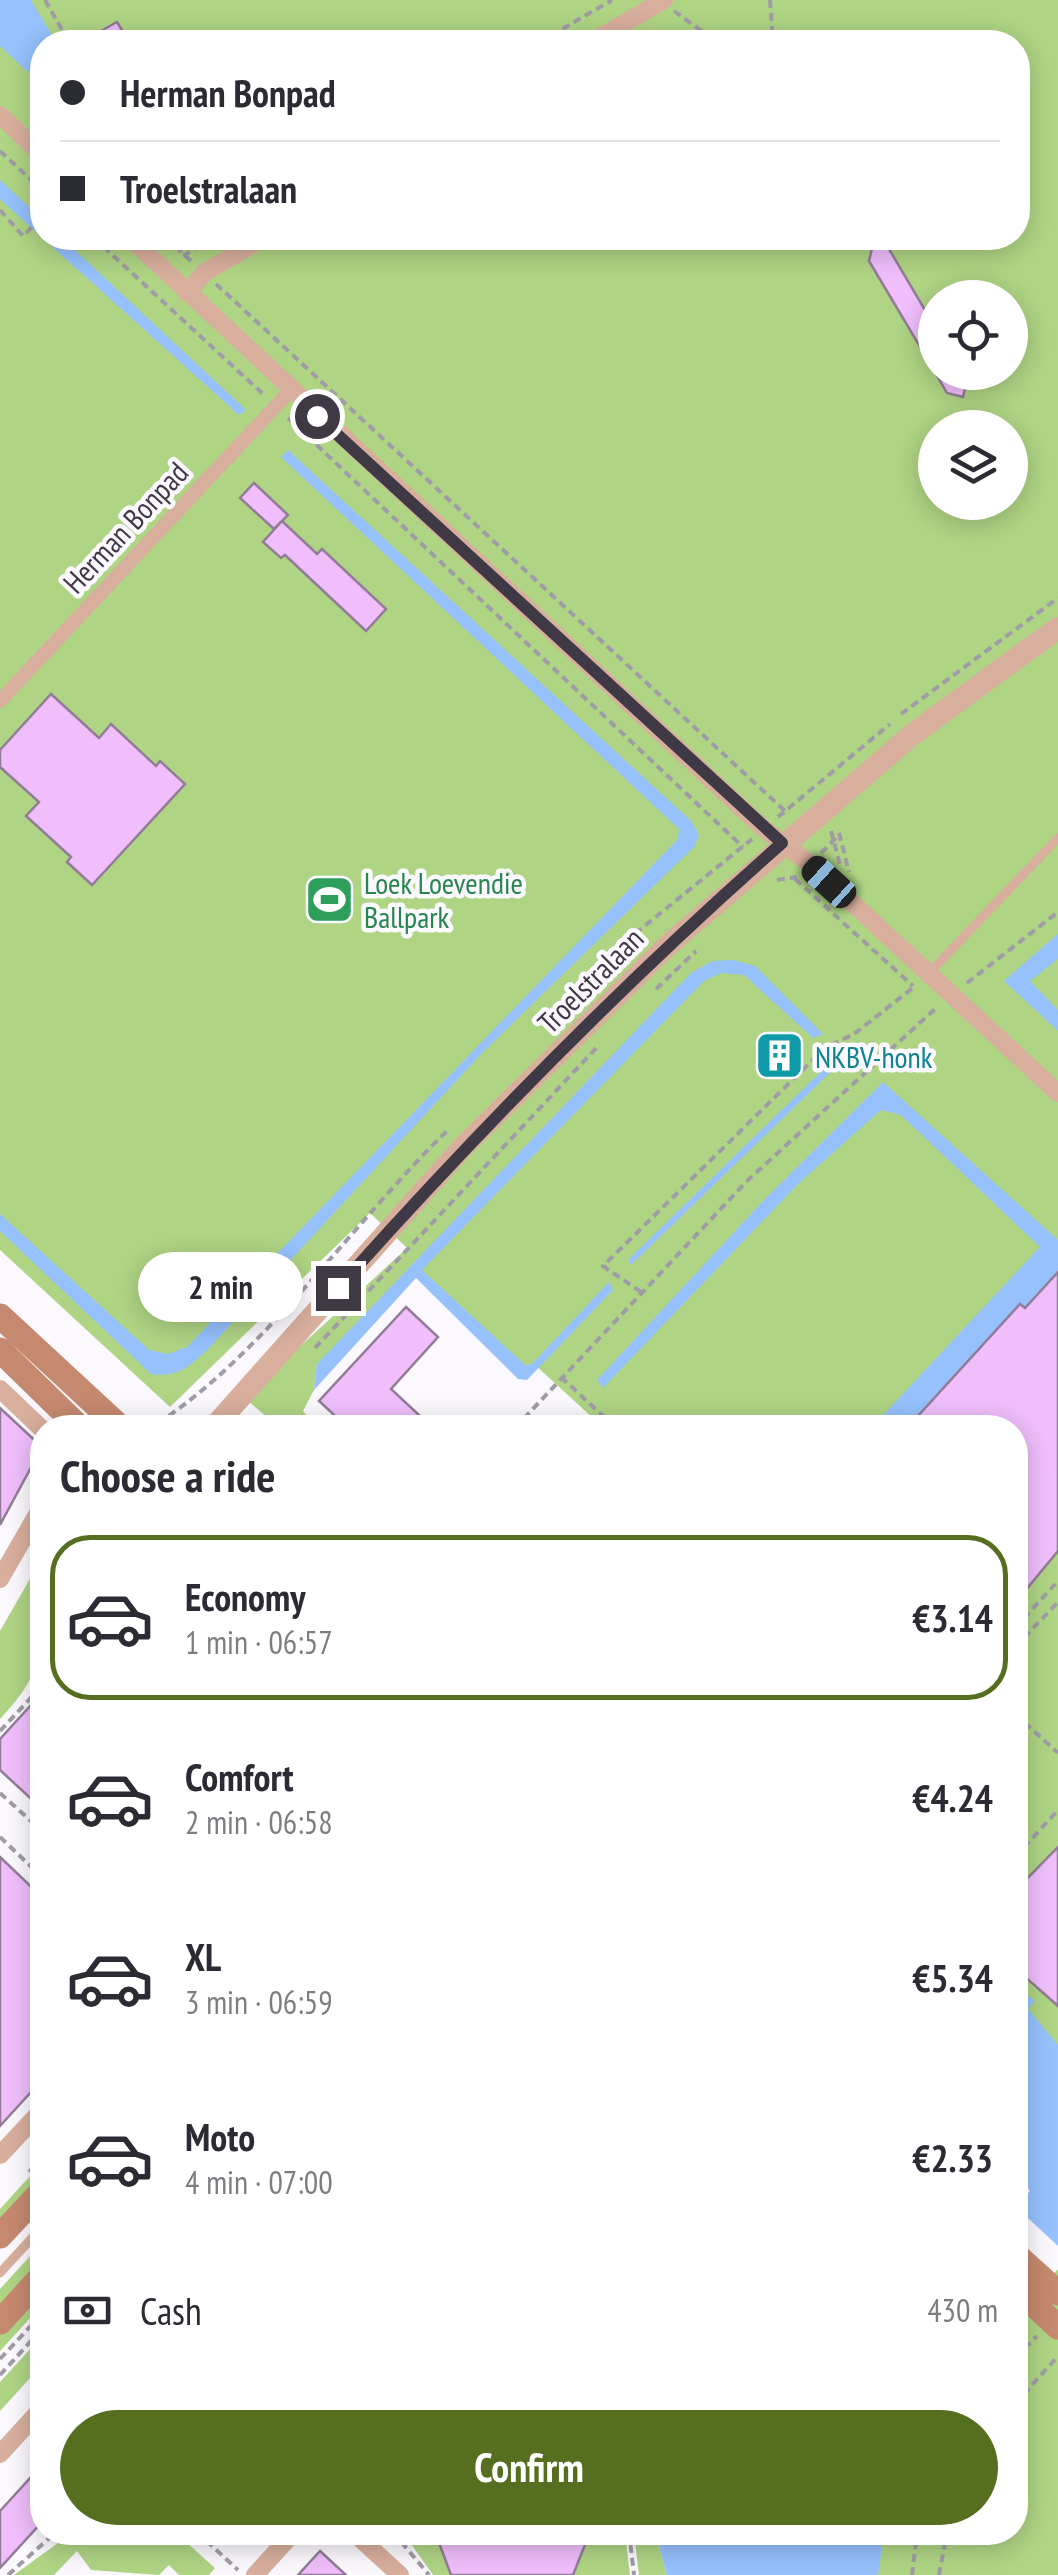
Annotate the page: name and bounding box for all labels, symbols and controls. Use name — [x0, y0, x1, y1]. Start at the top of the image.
text: Herman Bonpad — [120, 68, 336, 117]
text: Troelstralaan — [120, 164, 297, 213]
map controls — [918, 280, 1028, 520]
button: locate — [918, 280, 1028, 390]
route start — [295, 394, 340, 439]
button: layers — [918, 410, 1028, 520]
street label: Herman Bonpad — [54, 453, 196, 601]
car — [797, 851, 861, 913]
place label: Loek Loevendie Ballpark — [364, 863, 523, 936]
sports icon: Loek Loevendie Ballpark — [303, 873, 355, 925]
street label: Troelstralaan — [529, 919, 651, 1041]
building icon: NKBV-honk — [754, 1030, 806, 1082]
place label: NKBV-honk — [815, 1037, 933, 1076]
callout: 2 min — [138, 1253, 303, 1323]
text: 2 min — [188, 1266, 253, 1308]
route end — [316, 1266, 361, 1311]
text: Choose a ride — [60, 1446, 275, 1504]
text: Economy — [185, 1572, 305, 1621]
icon: car — [65, 1573, 155, 1663]
text: €3.14 — [912, 1593, 993, 1642]
text: 1 min · 06:57 — [185, 1621, 333, 1663]
text: Comfort — [185, 1752, 294, 1801]
icon: car — [65, 1753, 155, 1843]
text: €4.24 — [912, 1773, 993, 1822]
text: 2 min · 06:58 — [185, 1801, 333, 1843]
text: XL — [185, 1932, 221, 1981]
icon: car — [65, 1933, 155, 2023]
text: €5.34 — [912, 1953, 993, 2002]
text: 3 min · 06:59 — [185, 1981, 333, 2023]
text: Moto — [185, 2112, 255, 2161]
icon: car — [65, 2113, 155, 2203]
text: €2.33 — [912, 2133, 993, 2182]
text: 4 min · 07:00 — [185, 2161, 333, 2203]
icon: cash — [60, 2283, 115, 2338]
text: Cash — [140, 2286, 202, 2335]
text: 430 m — [927, 2289, 998, 2331]
button: Confirm — [60, 2410, 998, 2525]

